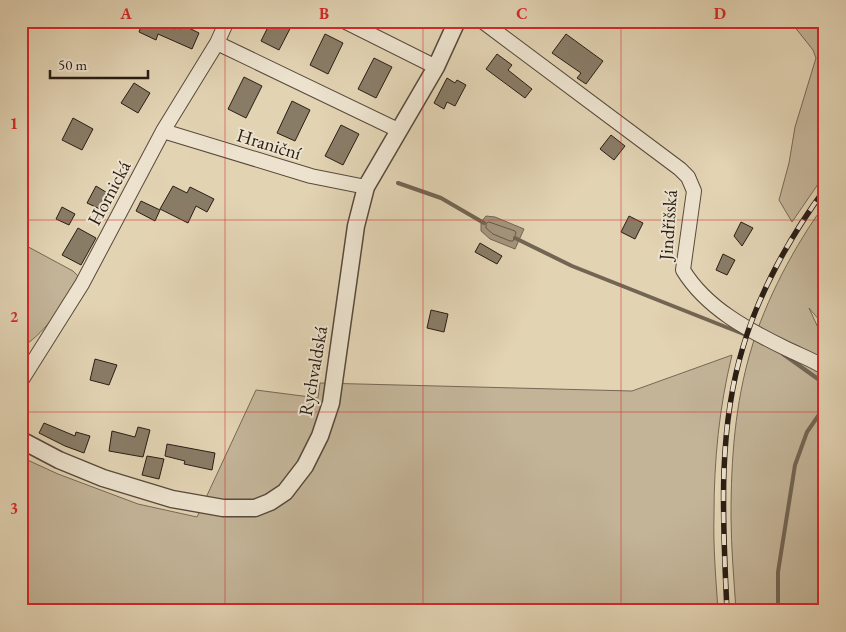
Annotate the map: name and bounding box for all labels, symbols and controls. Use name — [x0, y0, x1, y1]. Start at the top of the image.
text: A — [119, 3, 132, 24]
text: B — [319, 3, 329, 24]
text: C — [516, 3, 528, 24]
text: D — [714, 3, 726, 24]
scale bar — [50, 48, 148, 80]
text: 50 m — [58, 55, 87, 74]
text: 1 — [10, 113, 18, 134]
street label: Hraniční — [234, 122, 305, 166]
street label: Hornická — [82, 156, 137, 230]
street label: Jindřišská — [653, 189, 683, 263]
text: 2 — [10, 306, 19, 327]
street label: Rychvaldská — [293, 324, 333, 418]
text: 3 — [10, 498, 18, 519]

